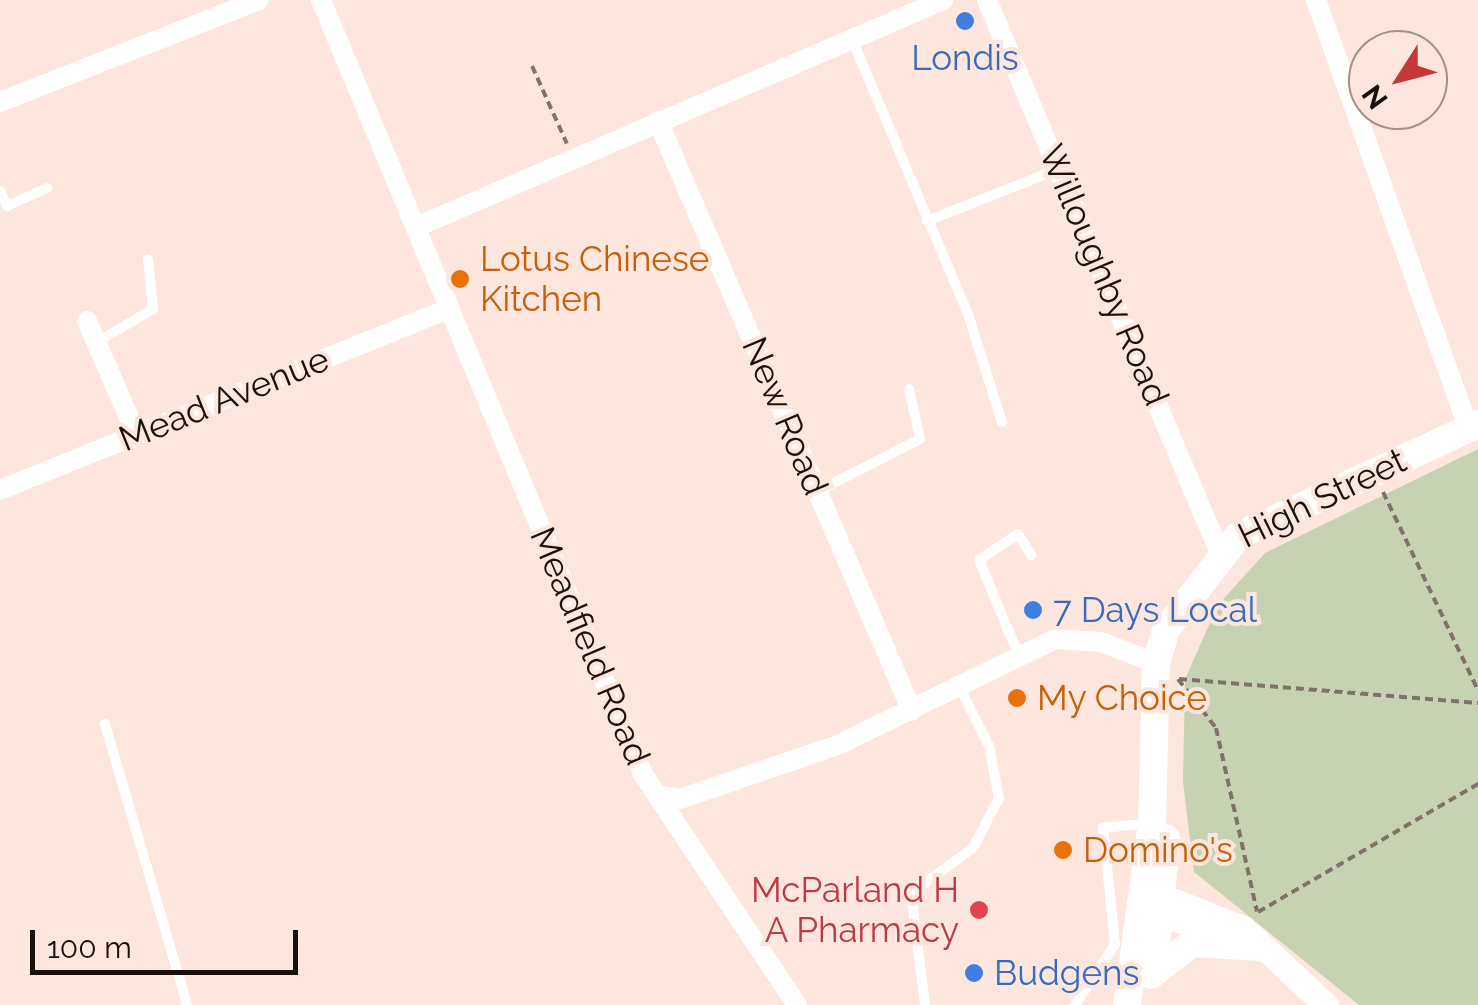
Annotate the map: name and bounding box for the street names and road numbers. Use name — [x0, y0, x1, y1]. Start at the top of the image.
street label: Willoughby Road — [1030, 138, 1178, 412]
street label: New Road — [733, 330, 837, 502]
street label: Mead Avenue — [113, 338, 335, 460]
street label: High Street — [1231, 439, 1413, 557]
street label: Meadfield Road — [521, 521, 659, 771]

